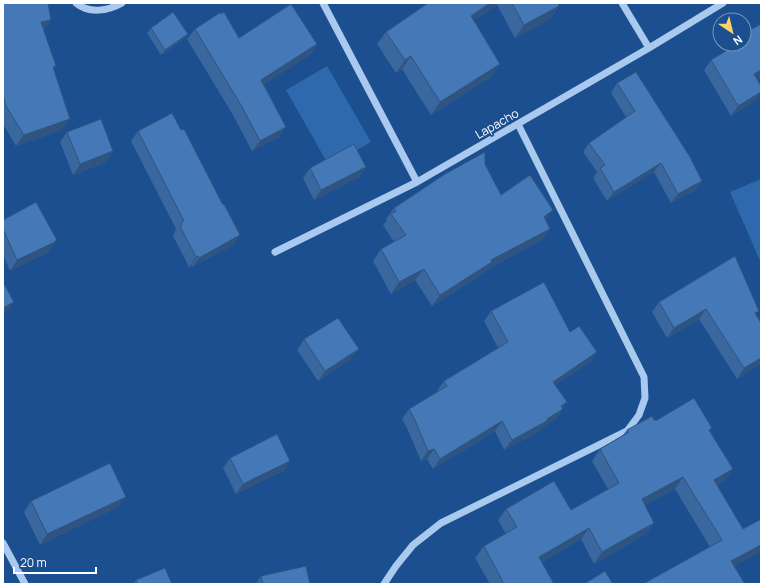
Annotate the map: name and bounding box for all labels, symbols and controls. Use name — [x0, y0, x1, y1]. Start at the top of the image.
north arrow — [712, 12, 752, 52]
text: N — [730, 32, 746, 49]
street label: Lapacho — [472, 104, 522, 143]
scale bar — [14, 549, 96, 575]
text: 20 m — [20, 554, 47, 571]

